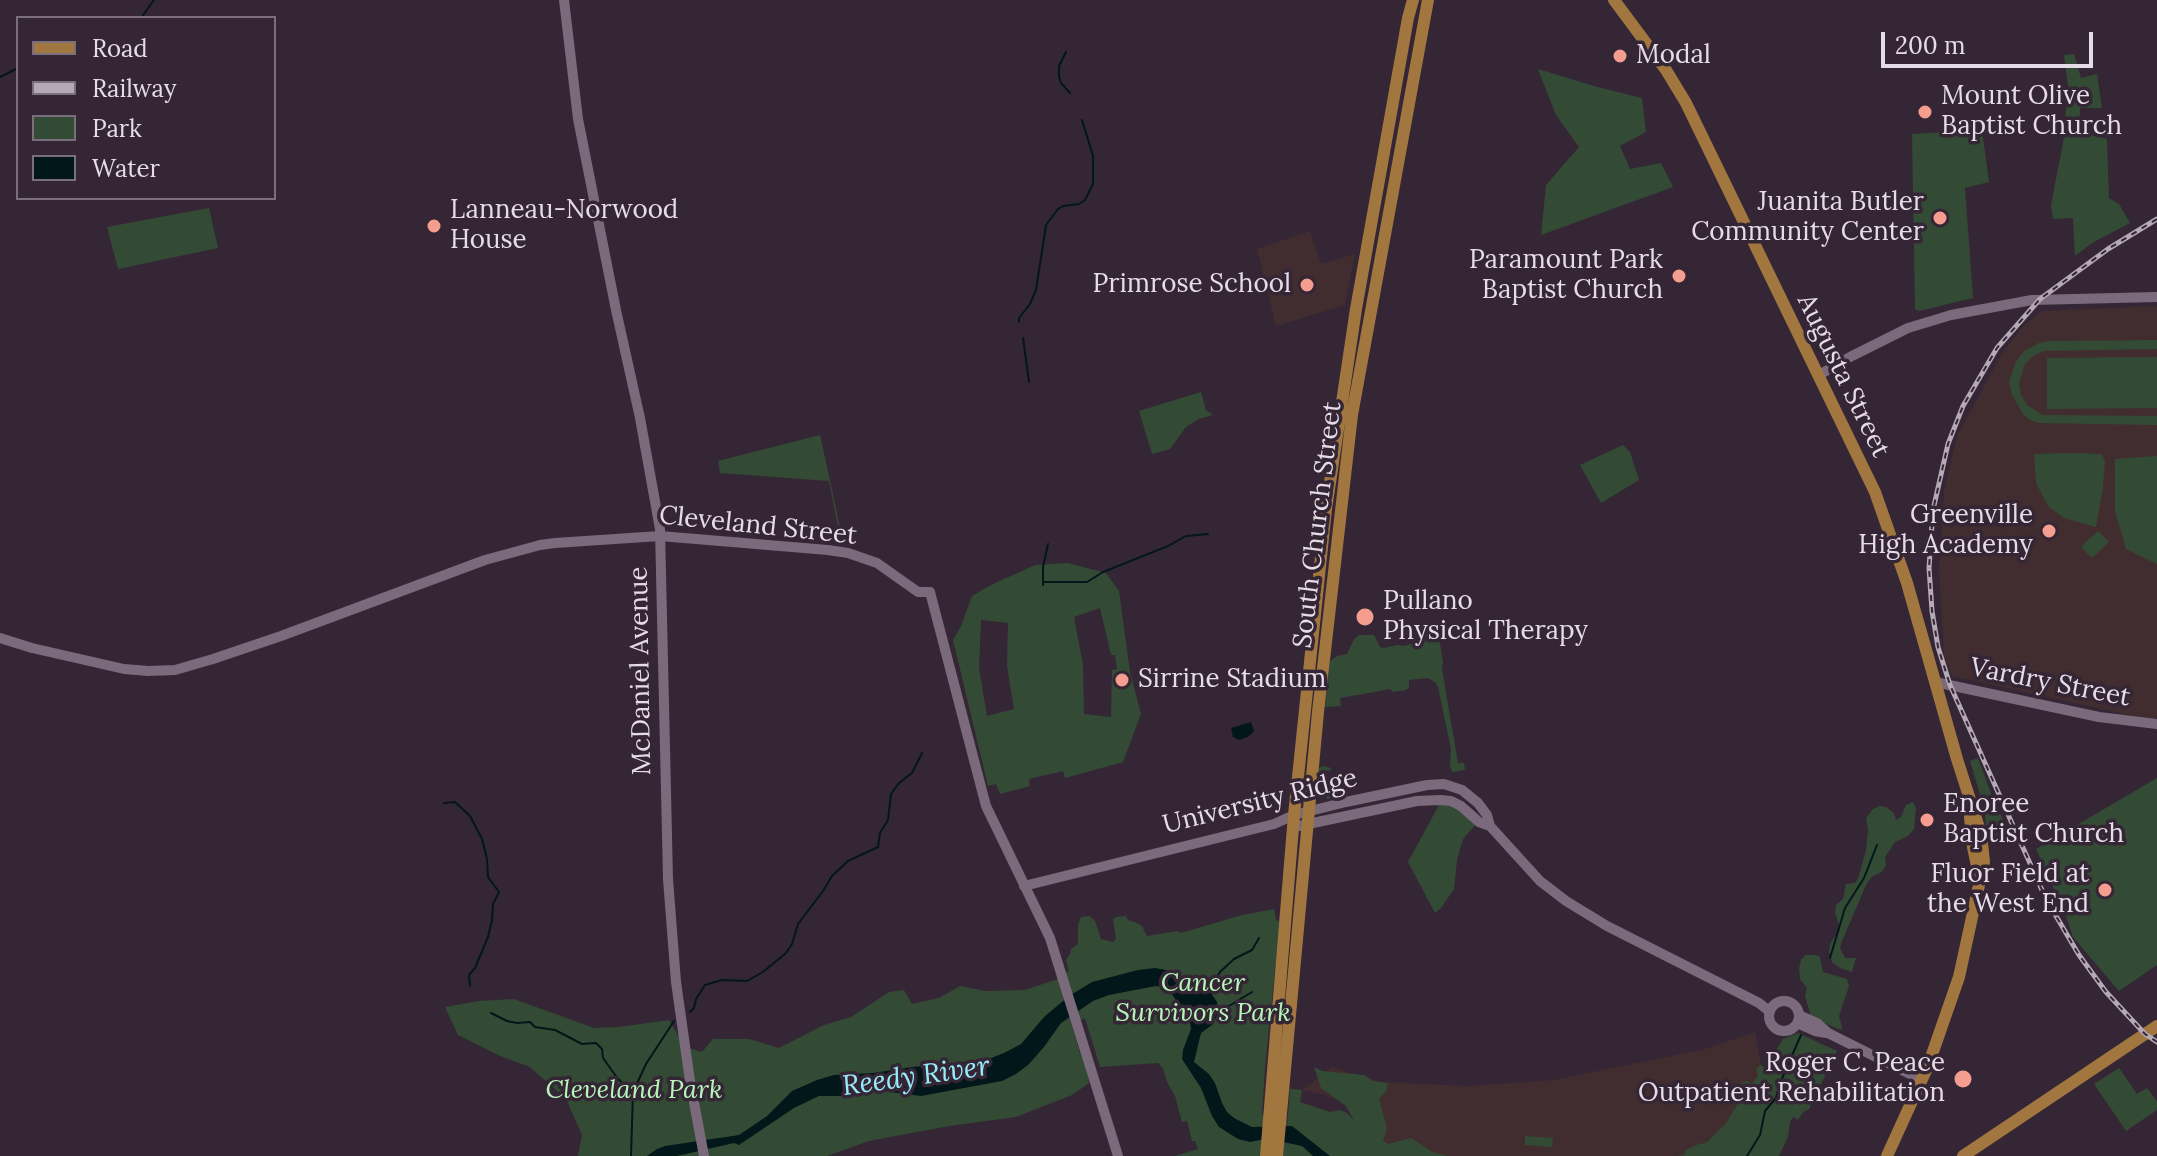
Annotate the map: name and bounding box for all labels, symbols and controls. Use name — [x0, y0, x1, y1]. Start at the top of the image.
legend — [16, 16, 276, 200]
scale bar — [1885, 16, 2097, 66]
text: 200 m — [1895, 30, 1965, 61]
text: Road — [92, 33, 148, 64]
place label: Modal — [1636, 40, 1711, 72]
marker: Modal — [1611, 47, 1629, 65]
text: Railway — [92, 73, 176, 104]
place label: Mount Olive Baptist Church — [1941, 81, 2122, 142]
marker: Mount Olive Baptist Church — [1916, 103, 1934, 121]
text: Park — [92, 113, 142, 144]
text: Water — [92, 153, 160, 184]
place label: Juanita Butler Community Center — [1691, 187, 1924, 248]
place label: Lanneau-Norwood House — [450, 195, 678, 256]
marker: Juanita Butler Community Center — [1931, 209, 1949, 227]
marker: Lanneau-Norwood House — [425, 217, 443, 235]
place label: Paramount Park Baptist Church — [1469, 245, 1663, 306]
marker: Paramount Park Baptist Church — [1670, 267, 1688, 285]
place label: Primrose School — [1093, 269, 1291, 301]
marker: Primrose School — [1298, 276, 1316, 294]
street label: Augusta Street — [1790, 289, 1896, 463]
street label: South Church Street — [1287, 400, 1349, 650]
street label: Cleveland Street — [658, 500, 858, 552]
place label: Greenville High Academy — [1858, 500, 2033, 562]
marker: Greenville High Academy — [2040, 522, 2058, 540]
street label: McDaniel Avenue — [624, 566, 658, 776]
place label: Pullano Physical Therapy — [1383, 586, 1588, 648]
marker: Pullano Physical Therapy — [1354, 606, 1376, 628]
street label: Vardry Street — [1967, 652, 2133, 714]
place label: Sirrine Stadium — [1138, 664, 1326, 696]
marker: Sirrine Stadium — [1113, 671, 1131, 689]
street label: University Ridge — [1160, 763, 1360, 841]
place label: Enoree Baptist Church — [1943, 789, 2124, 850]
marker: Enoree Baptist Church — [1918, 811, 1936, 829]
place label: Fluor Field at the West End — [1927, 859, 2089, 920]
marker: Fluor Field at the West End — [2096, 881, 2114, 899]
park label: Cancer Survivors Park — [1115, 968, 1291, 1030]
place label: Roger C. Peace Outpatient Rehabilitation — [1638, 1048, 1945, 1110]
water label: Reedy River — [840, 1050, 992, 1104]
marker: Roger C. Peace Outpatient Rehabilitation — [1952, 1068, 1974, 1090]
park label: Cleveland Park — [545, 1075, 723, 1107]

